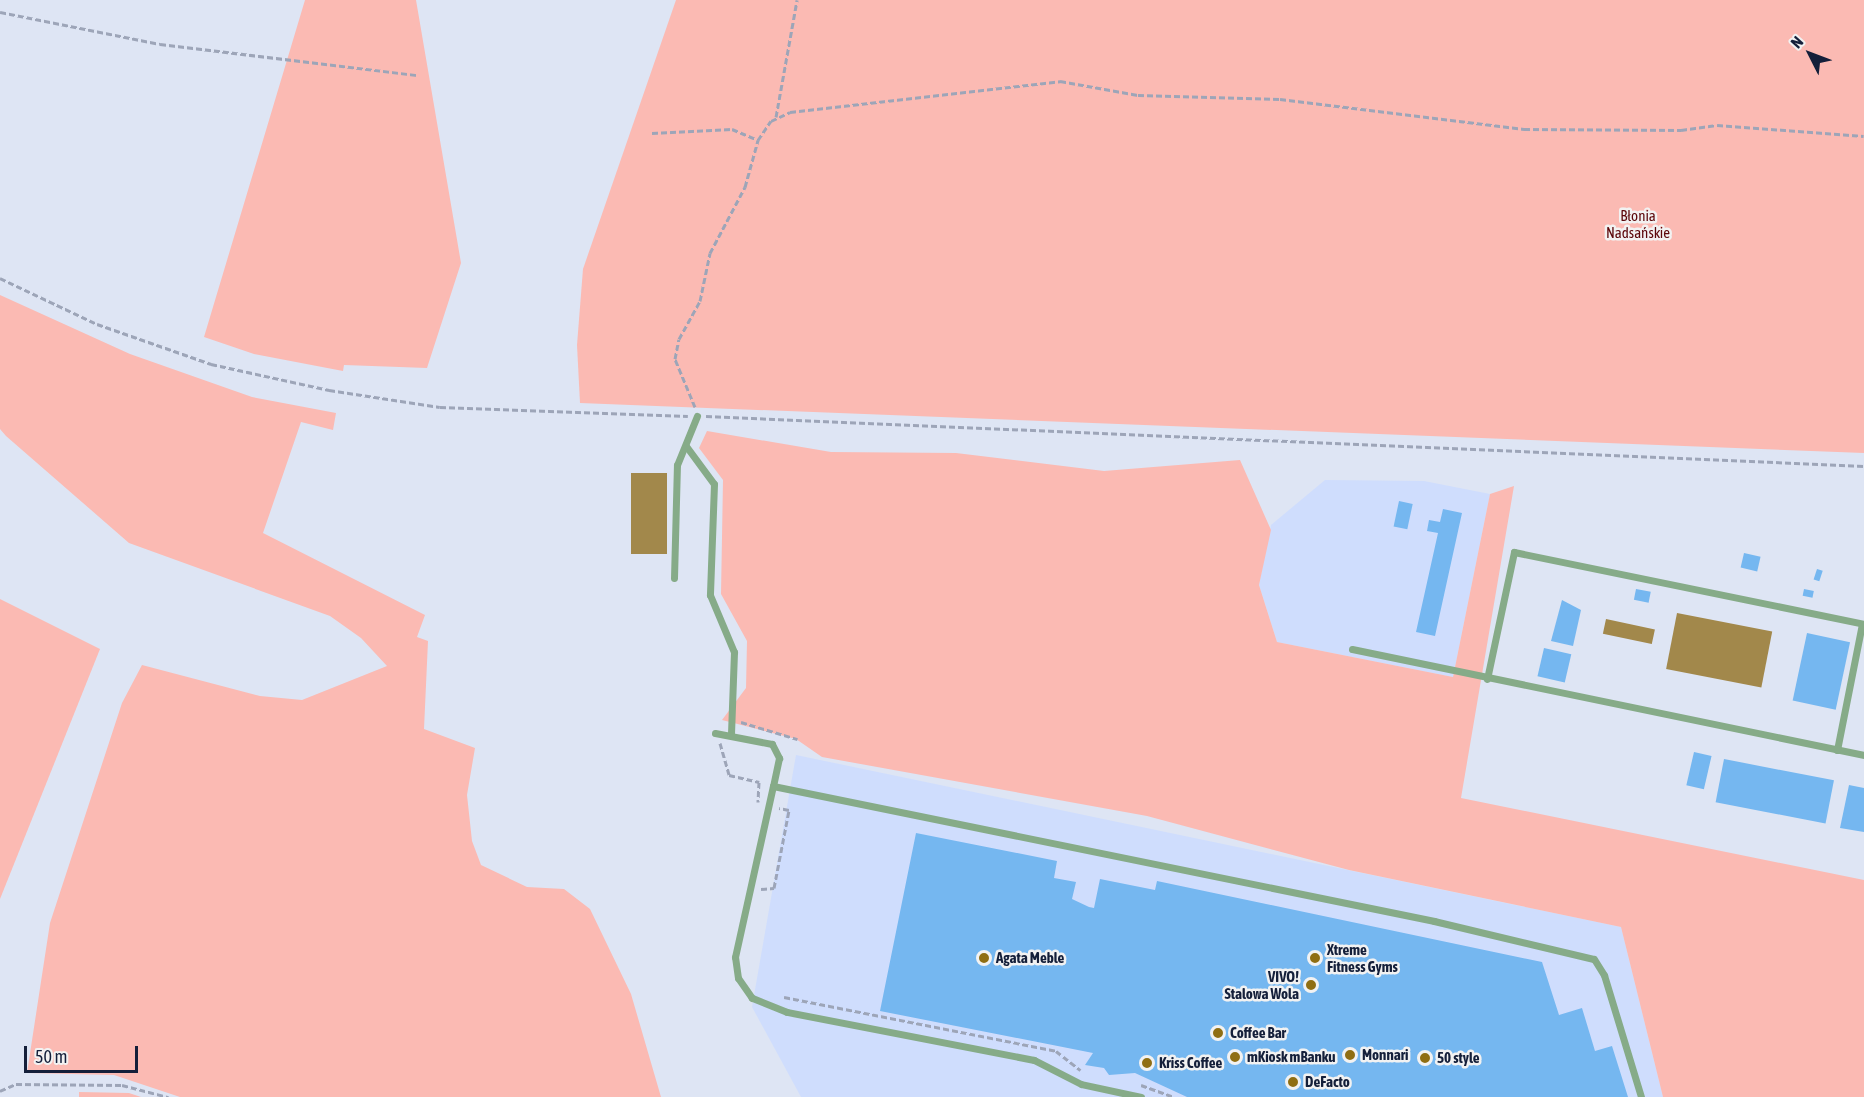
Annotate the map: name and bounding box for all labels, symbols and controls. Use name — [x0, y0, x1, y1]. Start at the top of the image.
north arrow — [1780, 24, 1840, 84]
text: N — [1787, 32, 1806, 51]
park label: Błonia Nadsańskie — [1606, 206, 1670, 241]
place label: Xtreme Fitness Gyms — [1327, 940, 1398, 975]
place label: Agata Meble — [996, 949, 1064, 967]
marker: Agata Meble — [977, 951, 991, 965]
marker: Xtreme Fitness Gyms — [1308, 951, 1322, 965]
place label: VIVO! Stalowa Wola — [1224, 967, 1299, 1002]
marker: VIVO! Stalowa Wola — [1304, 978, 1318, 992]
place label: Coffee Bar — [1230, 1024, 1286, 1042]
marker: Coffee Bar — [1211, 1026, 1225, 1040]
scale bar — [27, 1034, 141, 1072]
text: 50 m — [35, 1046, 67, 1067]
place label: Monnari — [1362, 1046, 1408, 1064]
place label: mKiosk mBanku — [1247, 1048, 1336, 1066]
marker: Monnari — [1343, 1048, 1357, 1062]
place label: 50 style — [1437, 1049, 1480, 1067]
marker: mKiosk mBanku — [1228, 1050, 1242, 1064]
marker: 50 style — [1418, 1051, 1432, 1065]
place label: Kriss Coffee — [1159, 1054, 1222, 1072]
marker: Kriss Coffee — [1140, 1056, 1154, 1070]
place label: DeFacto — [1305, 1073, 1350, 1091]
marker: DeFacto — [1286, 1075, 1300, 1089]

